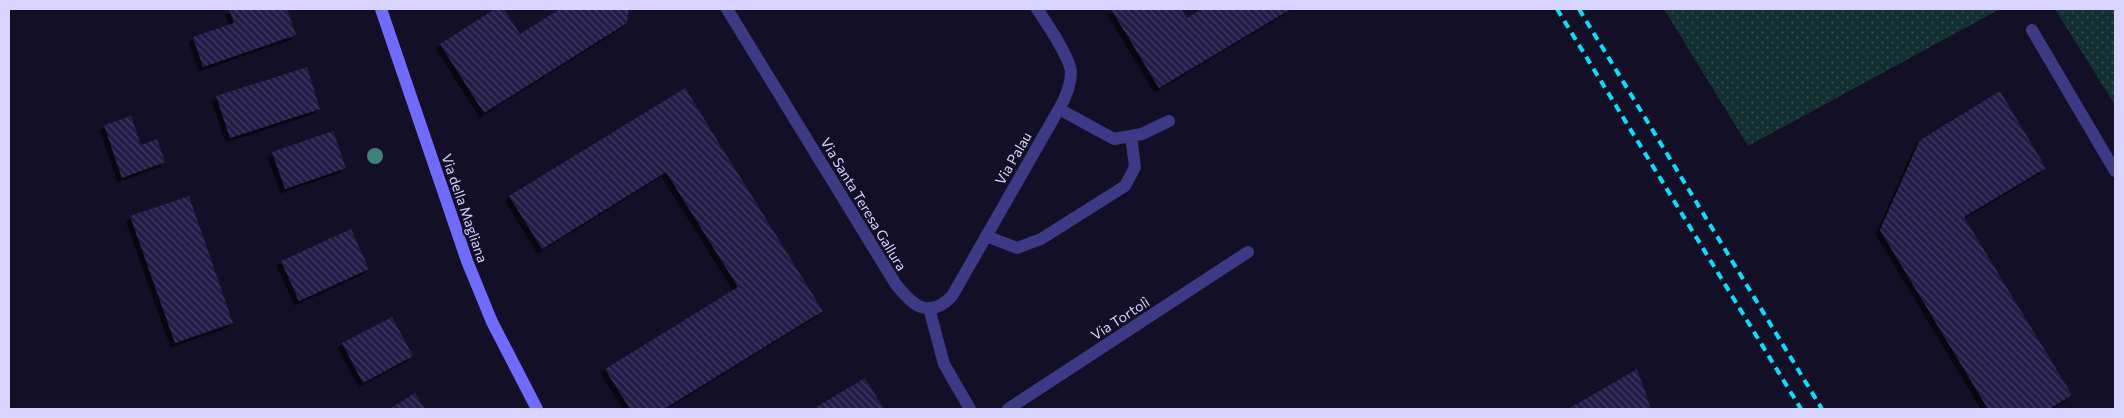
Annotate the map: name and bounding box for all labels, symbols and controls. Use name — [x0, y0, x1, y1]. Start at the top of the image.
street label: Via Palau — [991, 129, 1035, 187]
street label: Via Santa Teresa Gallura — [818, 134, 910, 274]
street label: Via della Magliana — [438, 151, 492, 265]
street label: Via Tortolì — [1088, 293, 1152, 343]

